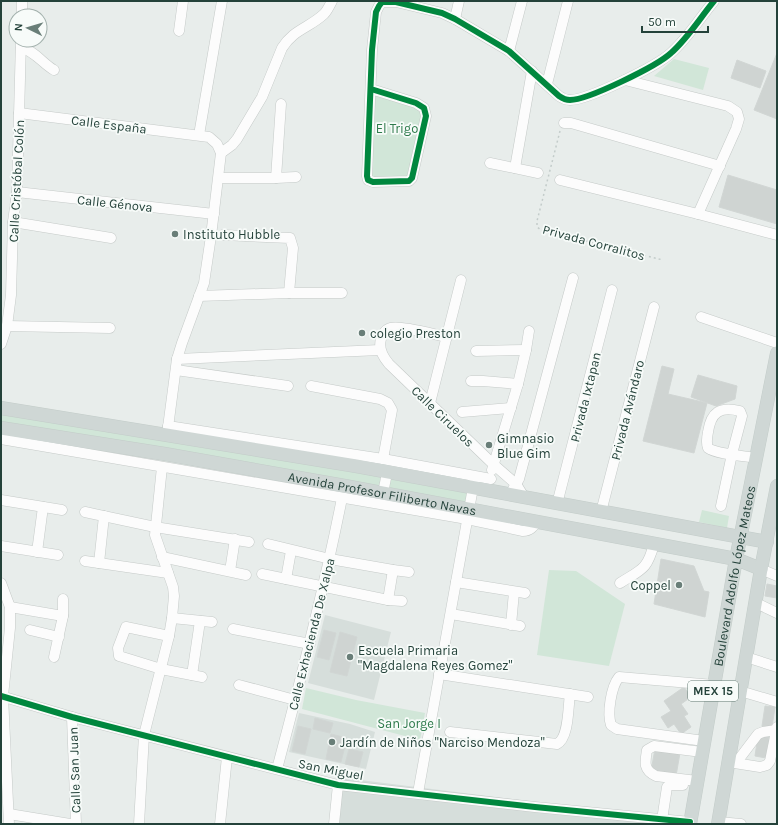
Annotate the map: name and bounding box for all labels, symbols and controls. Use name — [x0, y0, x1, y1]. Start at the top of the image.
north arrow — [8, 8, 48, 48]
scale bar — [642, 8, 708, 34]
text: 50 m — [648, 15, 676, 29]
text: N — [12, 23, 25, 32]
street label: Calle España — [70, 112, 148, 137]
street label: Calle Cristóbal Colón — [6, 119, 27, 243]
park label: El Trigo — [376, 121, 418, 136]
street label: Calle Génova — [76, 192, 153, 215]
street label: Privada Corralitos — [541, 222, 647, 263]
place label: Instituto Hubble — [183, 227, 281, 242]
marker: Instituto Hubble — [170, 229, 180, 239]
place label: colegio Preston — [370, 326, 461, 341]
marker: colegio Preston — [357, 328, 367, 338]
street label: Privada Ixtapan — [567, 351, 604, 444]
street label: Privada Avándaro — [608, 358, 647, 462]
street label: Calle Ciruelos — [408, 383, 477, 450]
place label: Gimnasio Blue Gim — [497, 431, 554, 461]
marker: Gimnasio Blue Gim — [484, 440, 494, 450]
street label: Avenida Profesor Filiberto Navas — [287, 469, 478, 518]
street label: Boulevard Adolfo López Mateos — [710, 484, 758, 668]
street label: Calle Exhacienda De Xalpa — [285, 556, 338, 712]
place label: Coppel — [630, 578, 671, 593]
marker: Coppel — [674, 580, 684, 590]
place label: Escuela Primaria "Magdalena Reyes Gomez" — [358, 643, 512, 673]
marker: Escuela Primaria "Magdalena Reyes Gomez" — [345, 652, 355, 662]
road number: MEX 15 — [688, 681, 738, 701]
park label: San Jorge I — [377, 716, 441, 731]
street label: Calle San Juan — [65, 727, 84, 813]
place label: Jardín de Niños "Narciso Mendoza" — [340, 735, 545, 750]
marker: Jardín de Niños "Narciso Mendoza" — [327, 737, 337, 747]
street label: San Miguel — [297, 756, 365, 783]

